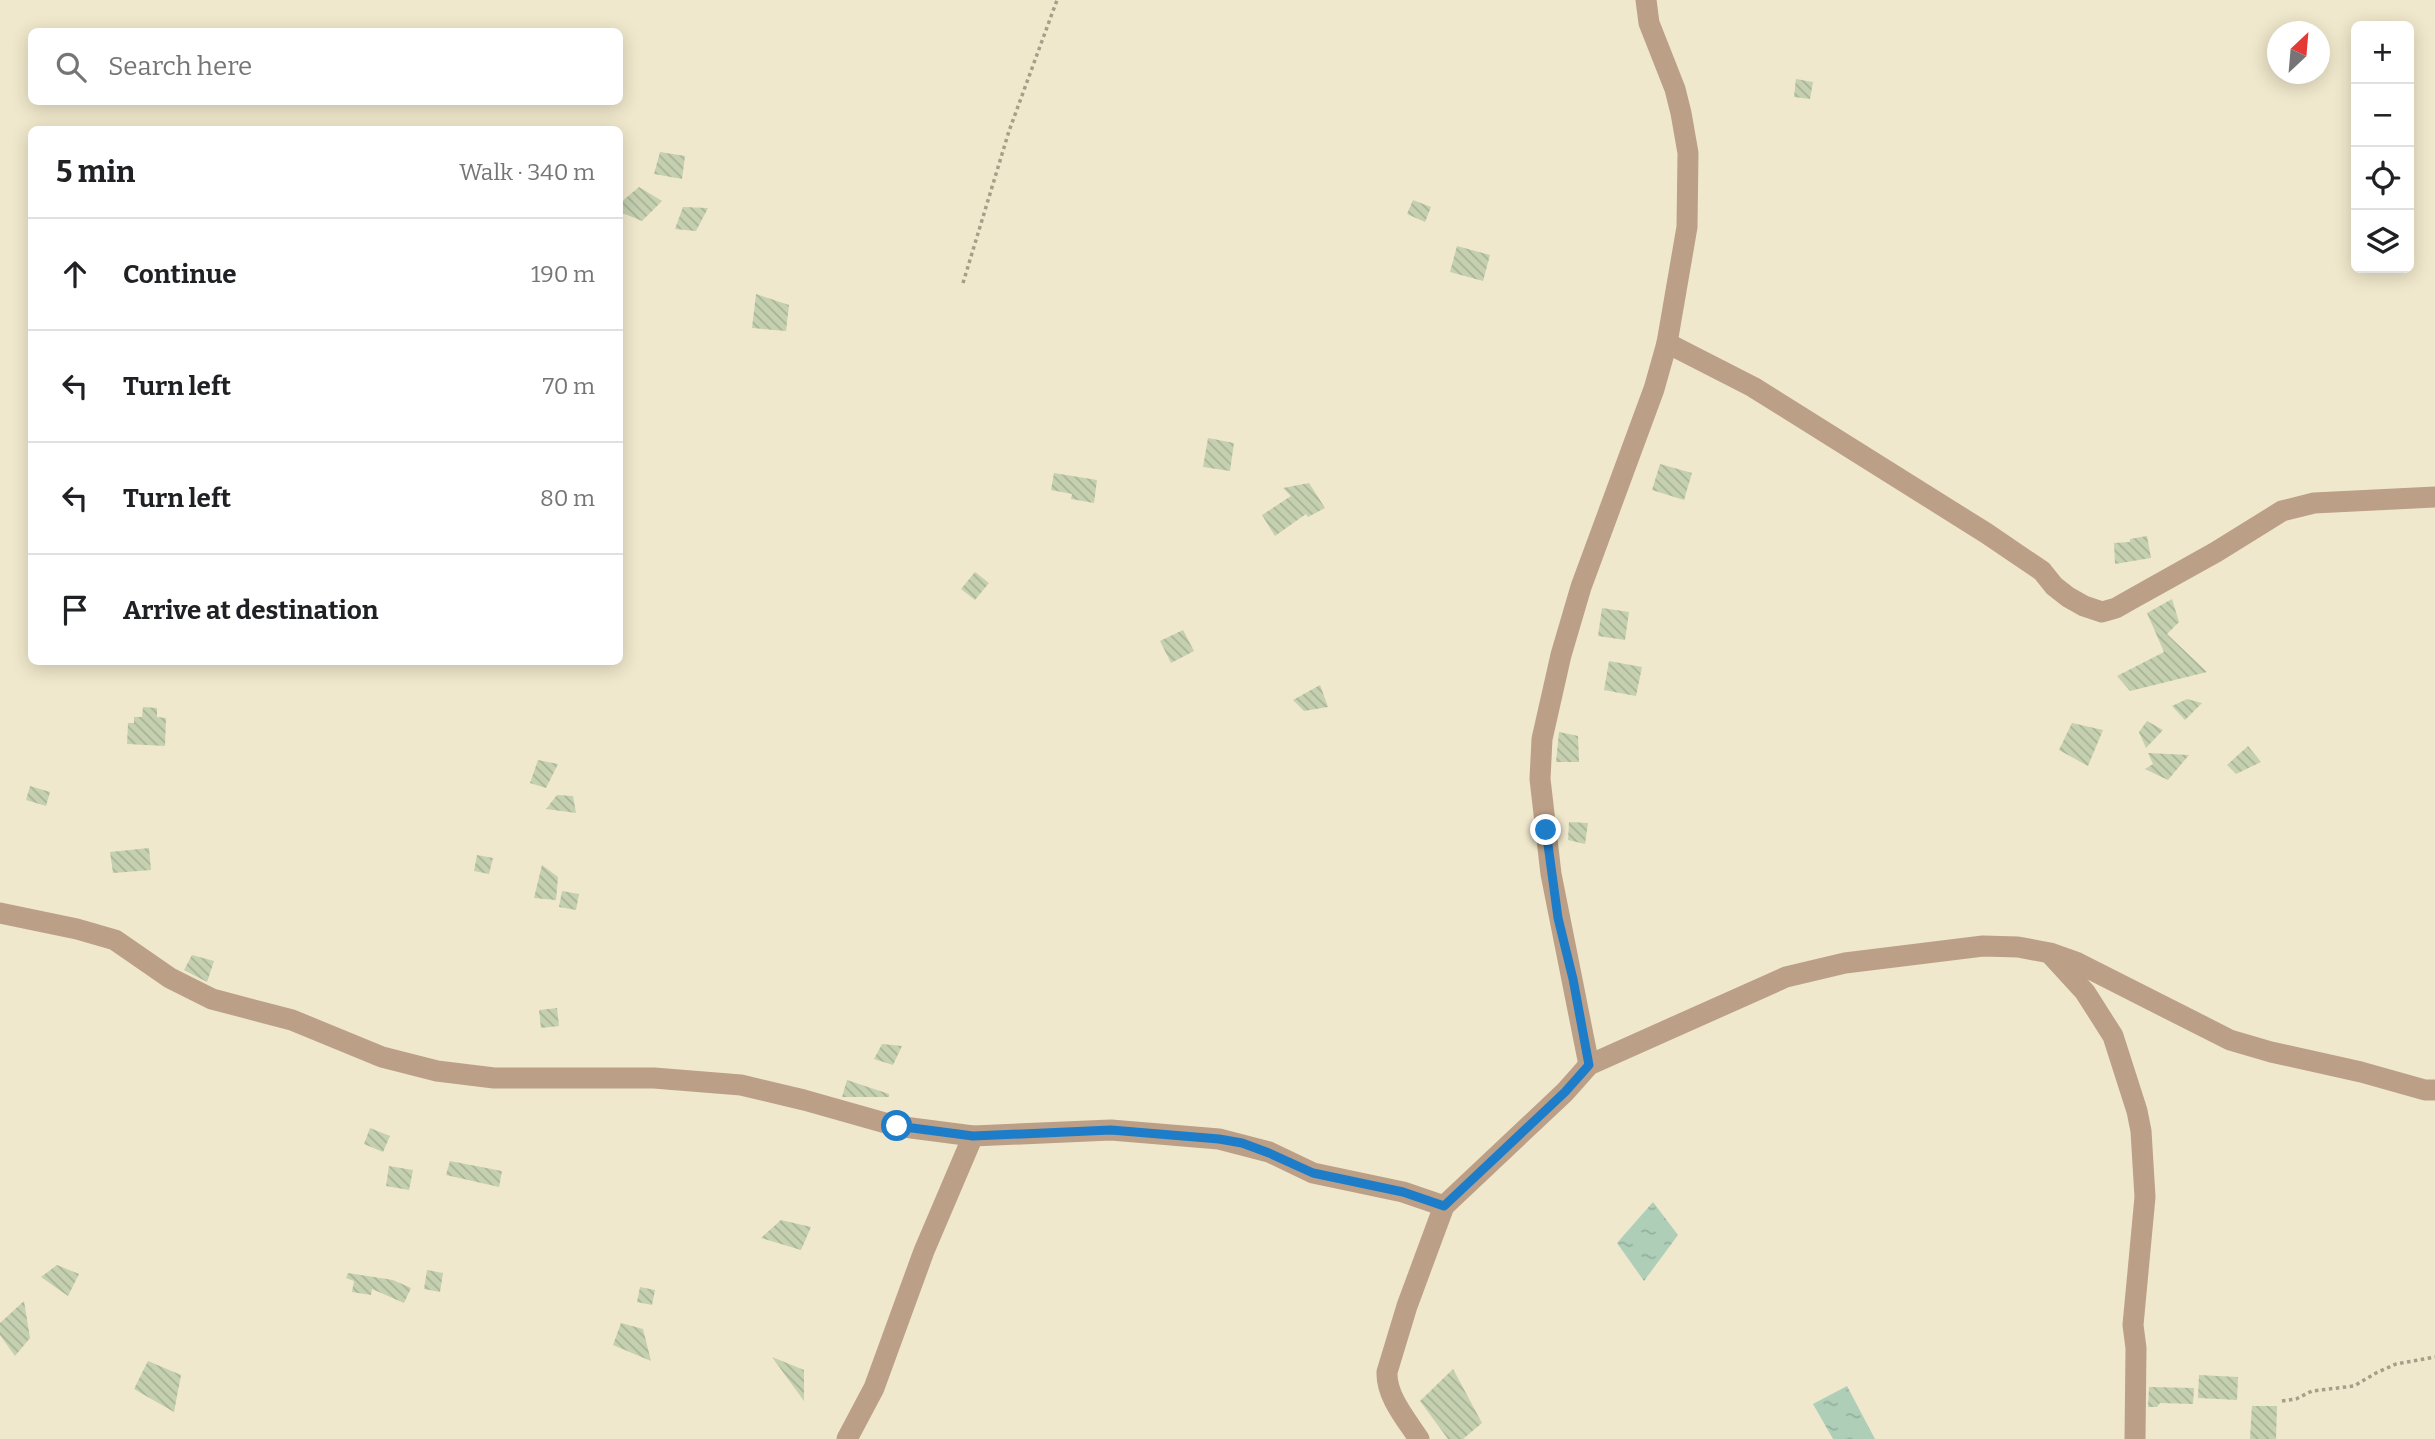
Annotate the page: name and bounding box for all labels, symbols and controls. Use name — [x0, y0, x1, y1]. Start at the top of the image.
north arrow — [2267, 21, 2330, 84]
map controls — [2351, 21, 2414, 273]
button: + — [2351, 21, 2414, 84]
search box — [28, 28, 623, 105]
icon: search — [52, 48, 90, 86]
text: Search here — [108, 51, 252, 82]
button: − — [2351, 84, 2414, 147]
button: locate — [2351, 147, 2414, 210]
text: 5 min — [56, 154, 135, 190]
text: Walk · 340 m — [459, 158, 595, 186]
button: layers — [2351, 210, 2414, 273]
icon: ahead — [56, 255, 94, 293]
text: Continue — [123, 259, 237, 290]
text: 190 m — [531, 260, 595, 288]
icon: left — [56, 367, 94, 405]
text: Turn left — [123, 371, 231, 402]
text: 70 m — [543, 372, 595, 400]
icon: left — [56, 479, 94, 517]
text: Turn left — [123, 483, 231, 514]
text: 80 m — [540, 484, 595, 512]
icon: arrive — [56, 591, 94, 629]
text: Arrive at destination — [123, 595, 378, 626]
route end — [1530, 814, 1561, 845]
route start — [881, 1110, 912, 1141]

